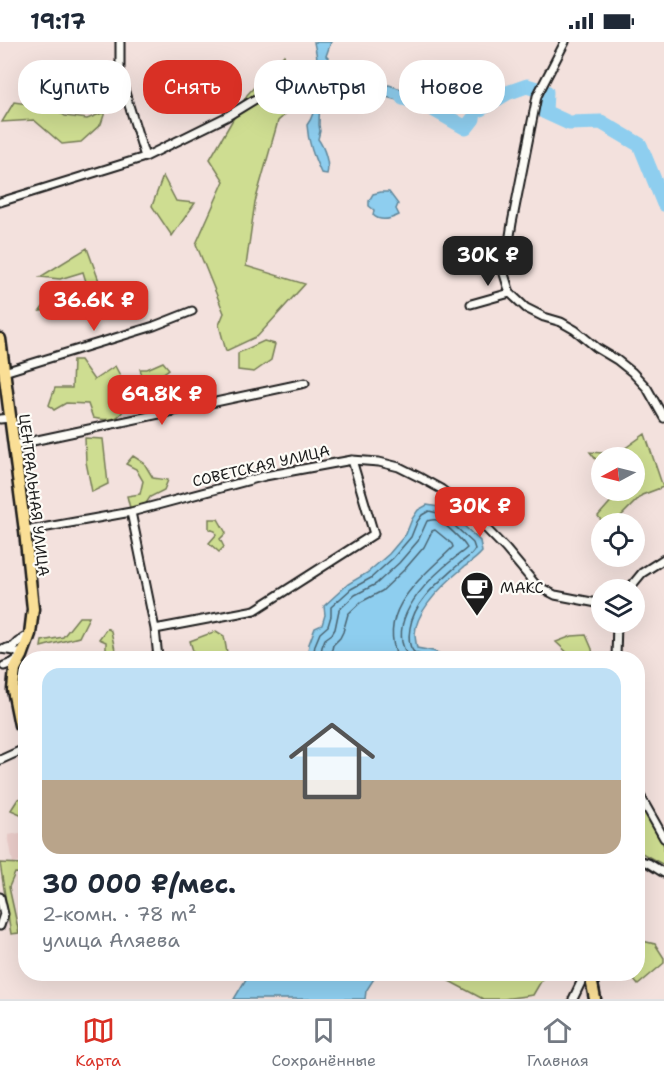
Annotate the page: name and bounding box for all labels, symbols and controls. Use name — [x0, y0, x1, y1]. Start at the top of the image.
text: 19:17 — [30, 7, 86, 36]
chip: Купить — [18, 60, 131, 114]
chip: Снять — [143, 60, 242, 114]
chip: Фильтры — [254, 60, 387, 114]
chip: Новое — [399, 60, 505, 114]
pin: 30K ₽ — [446, 236, 530, 287]
text: 30K ₽ — [457, 242, 519, 268]
pin: 36.6K ₽ — [39, 281, 149, 332]
text: 36.6K ₽ — [53, 287, 135, 313]
pin: 69.8K ₽ — [107, 375, 217, 426]
text: 69.8K ₽ — [122, 381, 202, 407]
street label: ЦЕНТРАЛЬНАЯ УЛИЦА — [14, 413, 54, 577]
street label: СОВЕТСКАЯ УЛИЦА — [190, 440, 332, 492]
north arrow — [591, 447, 645, 501]
map controls — [591, 447, 645, 633]
pin: 30K ₽ — [438, 487, 522, 538]
text: 30K ₽ — [449, 493, 511, 519]
button: locate — [591, 513, 645, 567]
cafe icon: МАКС — [459, 570, 495, 617]
place label: МАКС — [500, 578, 544, 598]
button: layers — [591, 579, 645, 633]
icon: home — [278, 707, 386, 815]
text: 30 000 ₽/мес. — [42, 866, 236, 901]
text: 2-комн. · 78 m² — [42, 901, 197, 927]
text: улица Аляева — [42, 927, 180, 953]
tab: Карта — [75, 1014, 121, 1071]
tab: Сохранённые — [272, 1014, 376, 1071]
tab: Главная — [527, 1014, 589, 1071]

